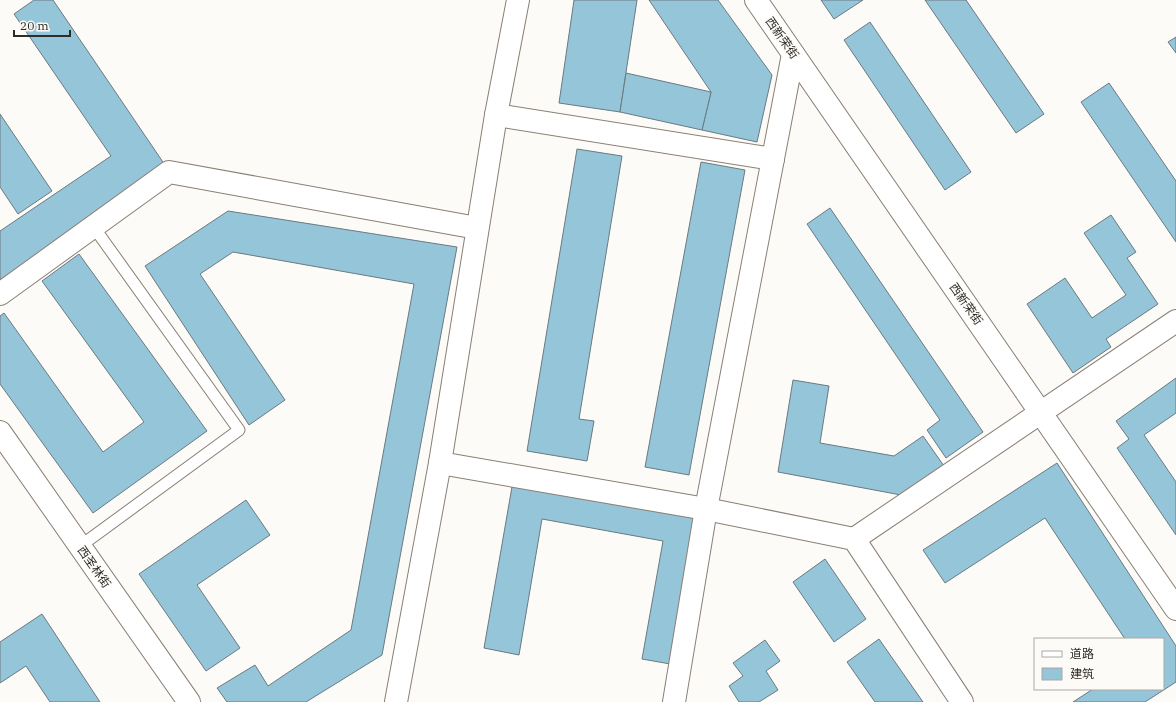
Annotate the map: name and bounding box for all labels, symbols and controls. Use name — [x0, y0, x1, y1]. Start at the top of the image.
scale bar — [14, 12, 70, 38]
street label: 西新荣街 — [762, 14, 802, 62]
text: 20 m — [20, 18, 49, 33]
street label: 西新荣街 — [946, 280, 986, 328]
street label: 西圣林街 — [74, 543, 114, 591]
legend — [1034, 638, 1164, 690]
text: 道路 — [1070, 646, 1094, 661]
text: 建筑 — [1070, 666, 1094, 681]

